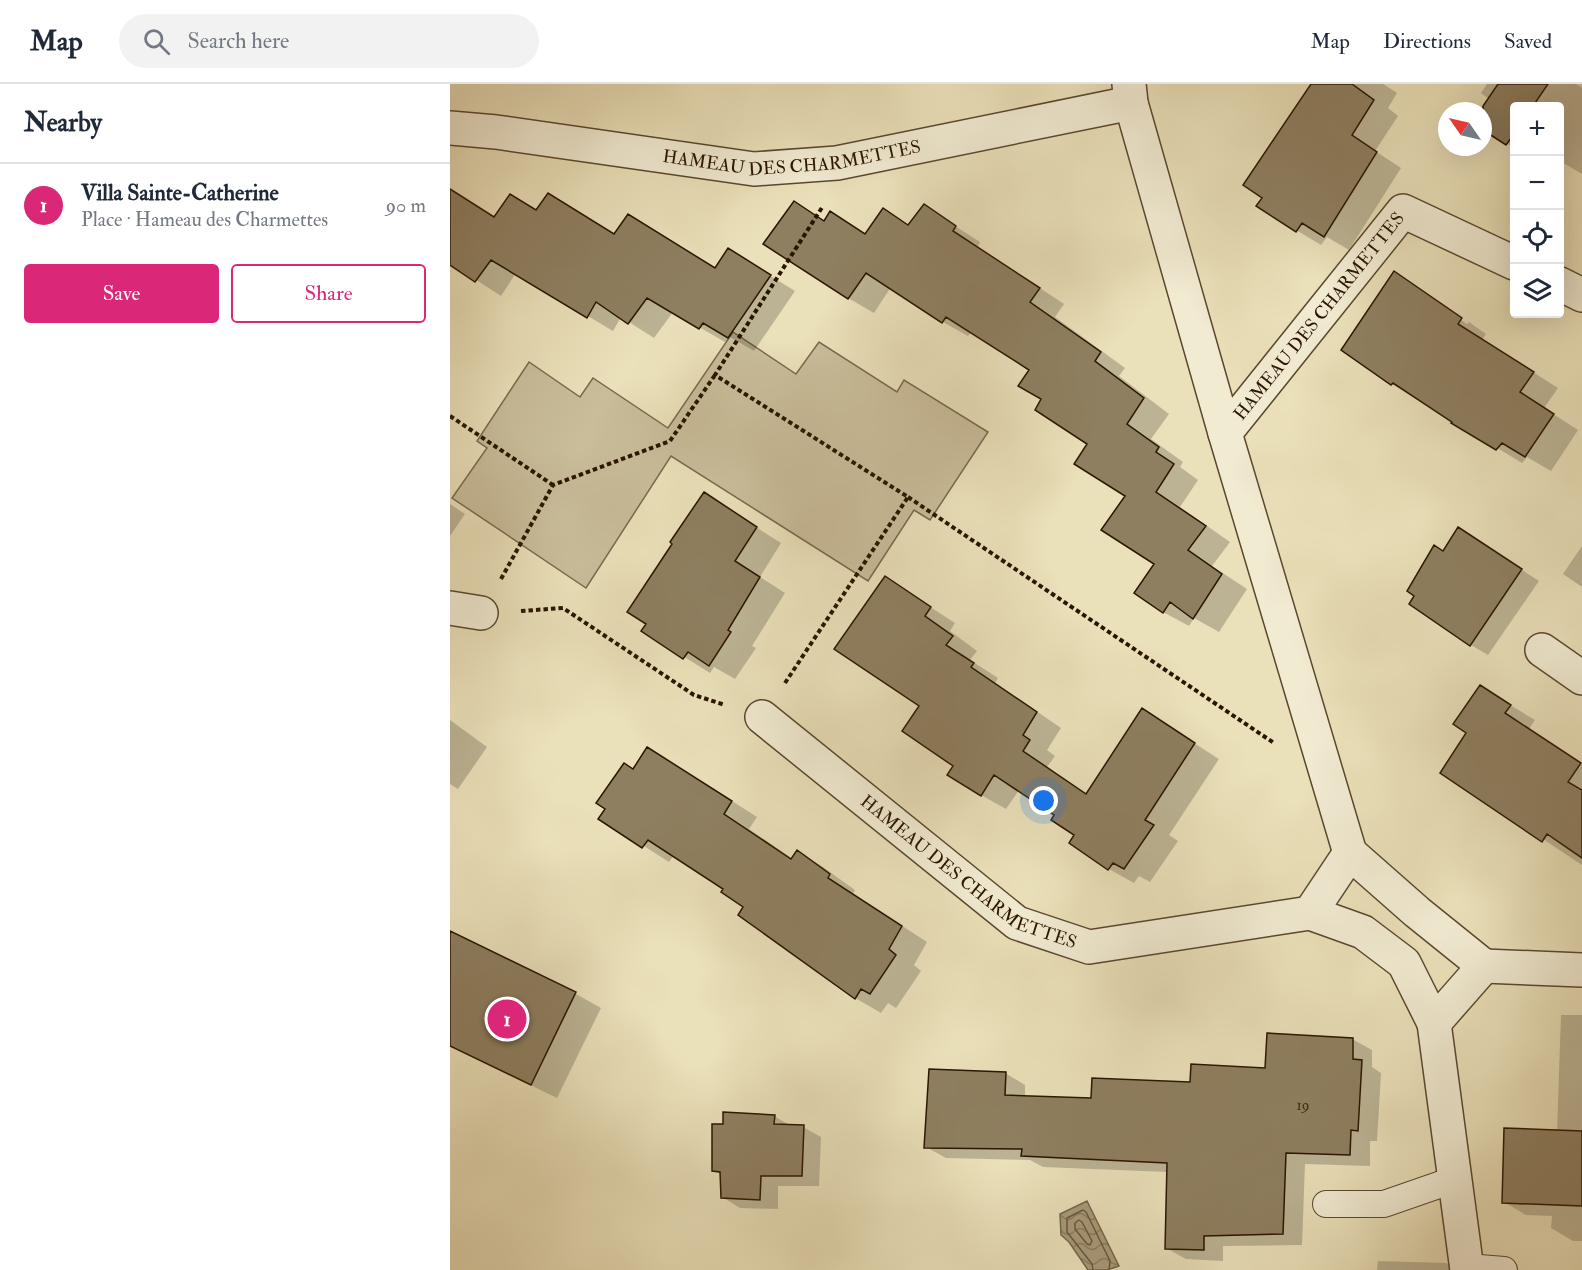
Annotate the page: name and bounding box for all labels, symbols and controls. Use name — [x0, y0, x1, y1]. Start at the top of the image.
search box — [119, 14, 539, 68]
text: Map — [30, 24, 83, 59]
icon: search — [140, 25, 173, 58]
text: Search here — [188, 27, 289, 55]
text: Map — [1310, 28, 1350, 55]
text: Directions — [1383, 28, 1471, 55]
text: Saved — [1504, 28, 1552, 55]
north arrow — [1438, 102, 1492, 156]
map controls — [1510, 102, 1564, 318]
button: + — [1510, 102, 1564, 156]
text: Nearby — [24, 107, 102, 139]
street label: HAMEAU DES CHARMETTES — [661, 135, 923, 181]
button: − — [1510, 156, 1564, 210]
text: Villa Sainte-Catherine — [81, 179, 279, 207]
text: 1 — [40, 193, 47, 218]
text: 90 m — [386, 193, 426, 218]
text: Place · Hameau des Charmettes — [81, 207, 328, 232]
street label: HAMEAU DES CHARMETTES — [1229, 208, 1410, 425]
button: locate — [1510, 210, 1564, 264]
button: Save — [24, 264, 219, 323]
button: Share — [231, 264, 426, 323]
button: layers — [1510, 264, 1564, 318]
your location — [1029, 786, 1058, 815]
street label: HAMEAU DES CHARMETTES — [855, 790, 1080, 954]
pin: 1 — [488, 996, 526, 1042]
house number: 19 — [1297, 1096, 1309, 1115]

